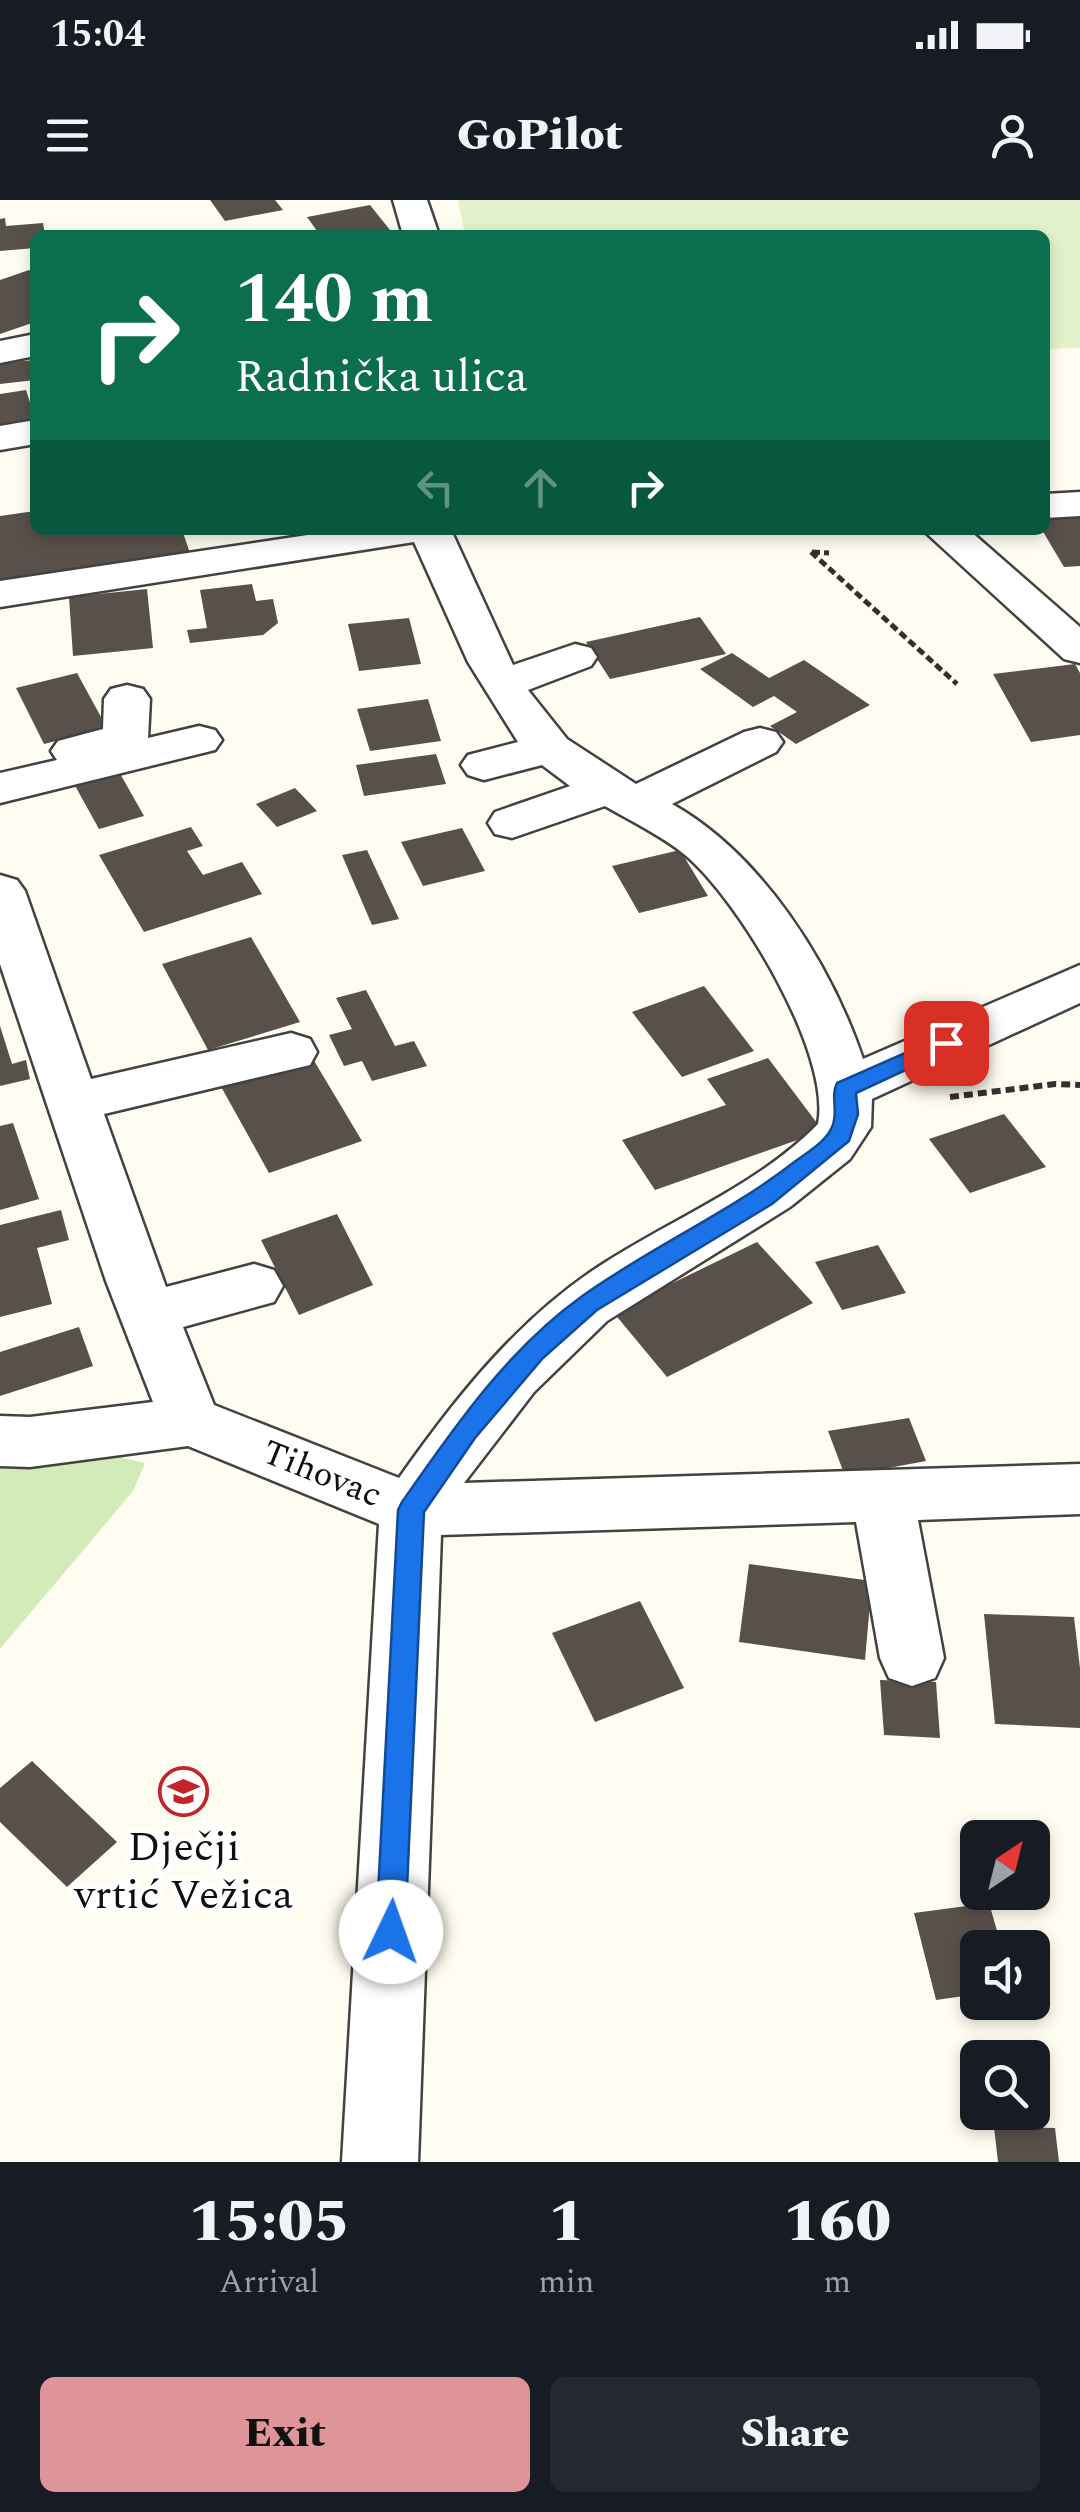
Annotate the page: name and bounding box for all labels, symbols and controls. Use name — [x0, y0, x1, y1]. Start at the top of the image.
text: 15:04 — [50, 6, 145, 64]
text: GoPilot — [457, 101, 623, 170]
icon: menu — [40, 108, 95, 163]
icon: person — [985, 108, 1040, 163]
text: 140 m — [235, 247, 433, 353]
icon: right — [70, 270, 200, 400]
text: Radnička ulica — [235, 343, 528, 412]
icon: left — [408, 460, 463, 515]
icon: ahead — [513, 460, 568, 515]
icon: right — [618, 460, 673, 515]
pin — [904, 1001, 989, 1086]
icon: arrive — [919, 1016, 974, 1071]
street label: Tihovac — [254, 1426, 390, 1522]
school or university icon: Dječji vrtić Vežica — [158, 1765, 210, 1817]
place label: Dječji vrtić Vežica — [74, 1816, 294, 1927]
north arrow — [960, 1820, 1050, 1910]
map controls — [960, 1820, 1050, 2130]
position arrow — [339, 1880, 443, 1984]
button: sound — [960, 1930, 1050, 2020]
button: search — [960, 2040, 1050, 2130]
text: 15:05 — [189, 2176, 350, 2268]
text: 1 — [548, 2176, 584, 2268]
text: 160 — [783, 2176, 891, 2268]
text: Arrival — [219, 2258, 319, 2307]
text: min — [538, 2258, 594, 2307]
text: m — [823, 2258, 851, 2307]
button: Exit — [40, 2377, 530, 2492]
button: Share — [550, 2377, 1040, 2492]

